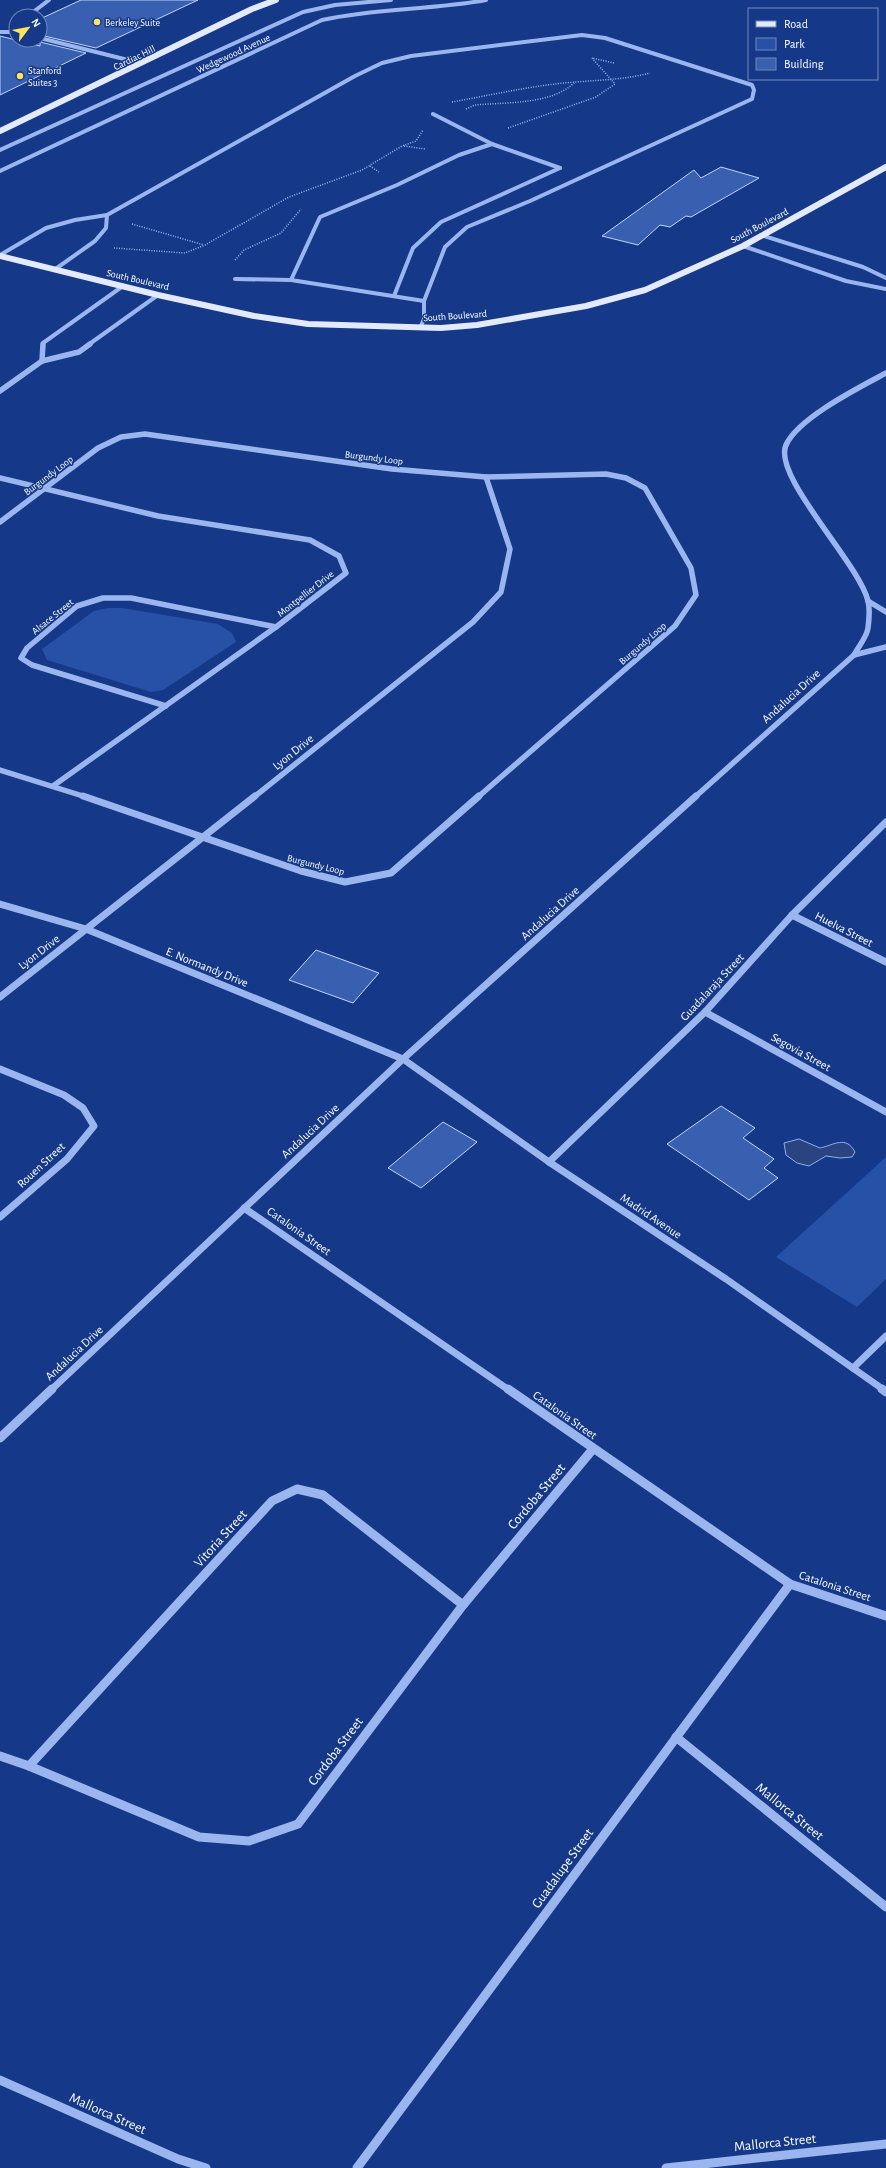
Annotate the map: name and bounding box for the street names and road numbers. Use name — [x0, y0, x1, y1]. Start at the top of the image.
street label: Wedgewood Avenue — [195, 32, 272, 75]
street label: Cardiac Hill — [112, 44, 157, 72]
street label: South Boulevard — [729, 206, 790, 245]
street label: South Boulevard — [106, 268, 170, 292]
street label: South Boulevard — [423, 309, 487, 323]
street label: Burgundy Loop — [344, 449, 404, 467]
street label: Burgundy Loop — [22, 454, 75, 497]
street label: Montpellier Drive — [276, 569, 336, 619]
street label: Alsace Street — [30, 597, 76, 636]
street label: Burgundy Loop — [617, 621, 668, 667]
street label: Andalucia Drive — [760, 667, 822, 725]
street label: Lyon Drive — [270, 732, 316, 773]
street label: Burgundy Loop — [286, 853, 345, 877]
street label: Andalucia Drive — [519, 884, 581, 942]
street label: Huelva Street — [813, 909, 875, 949]
street label: Lyon Drive — [16, 932, 62, 972]
street label: E. Normandy Drive — [164, 945, 250, 990]
street label: Guadalaraja Street — [678, 951, 747, 1024]
street label: Segovia Street — [769, 1031, 833, 1073]
street label: Andalucia Drive — [279, 1101, 341, 1161]
street label: Rouen Street — [15, 1140, 67, 1190]
street label: Madrid Avenue — [618, 1191, 684, 1241]
street label: Catalonia Street — [265, 1205, 333, 1257]
street label: Andalucia Drive — [43, 1323, 105, 1383]
street label: Catalonia Street — [531, 1389, 599, 1441]
street label: Cordoba Street — [505, 1461, 569, 1532]
street label: Vitoria Street — [191, 1507, 250, 1570]
street label: Catalonia Street — [798, 1569, 873, 1603]
street label: Cordoba Street — [306, 1715, 366, 1788]
street label: Mallorca Street — [753, 1780, 826, 1844]
street label: Guadalupe Street — [529, 1826, 597, 1911]
street label: Mallorca Street — [67, 2091, 149, 2137]
street label: Mallorca Street — [733, 2132, 817, 2154]

